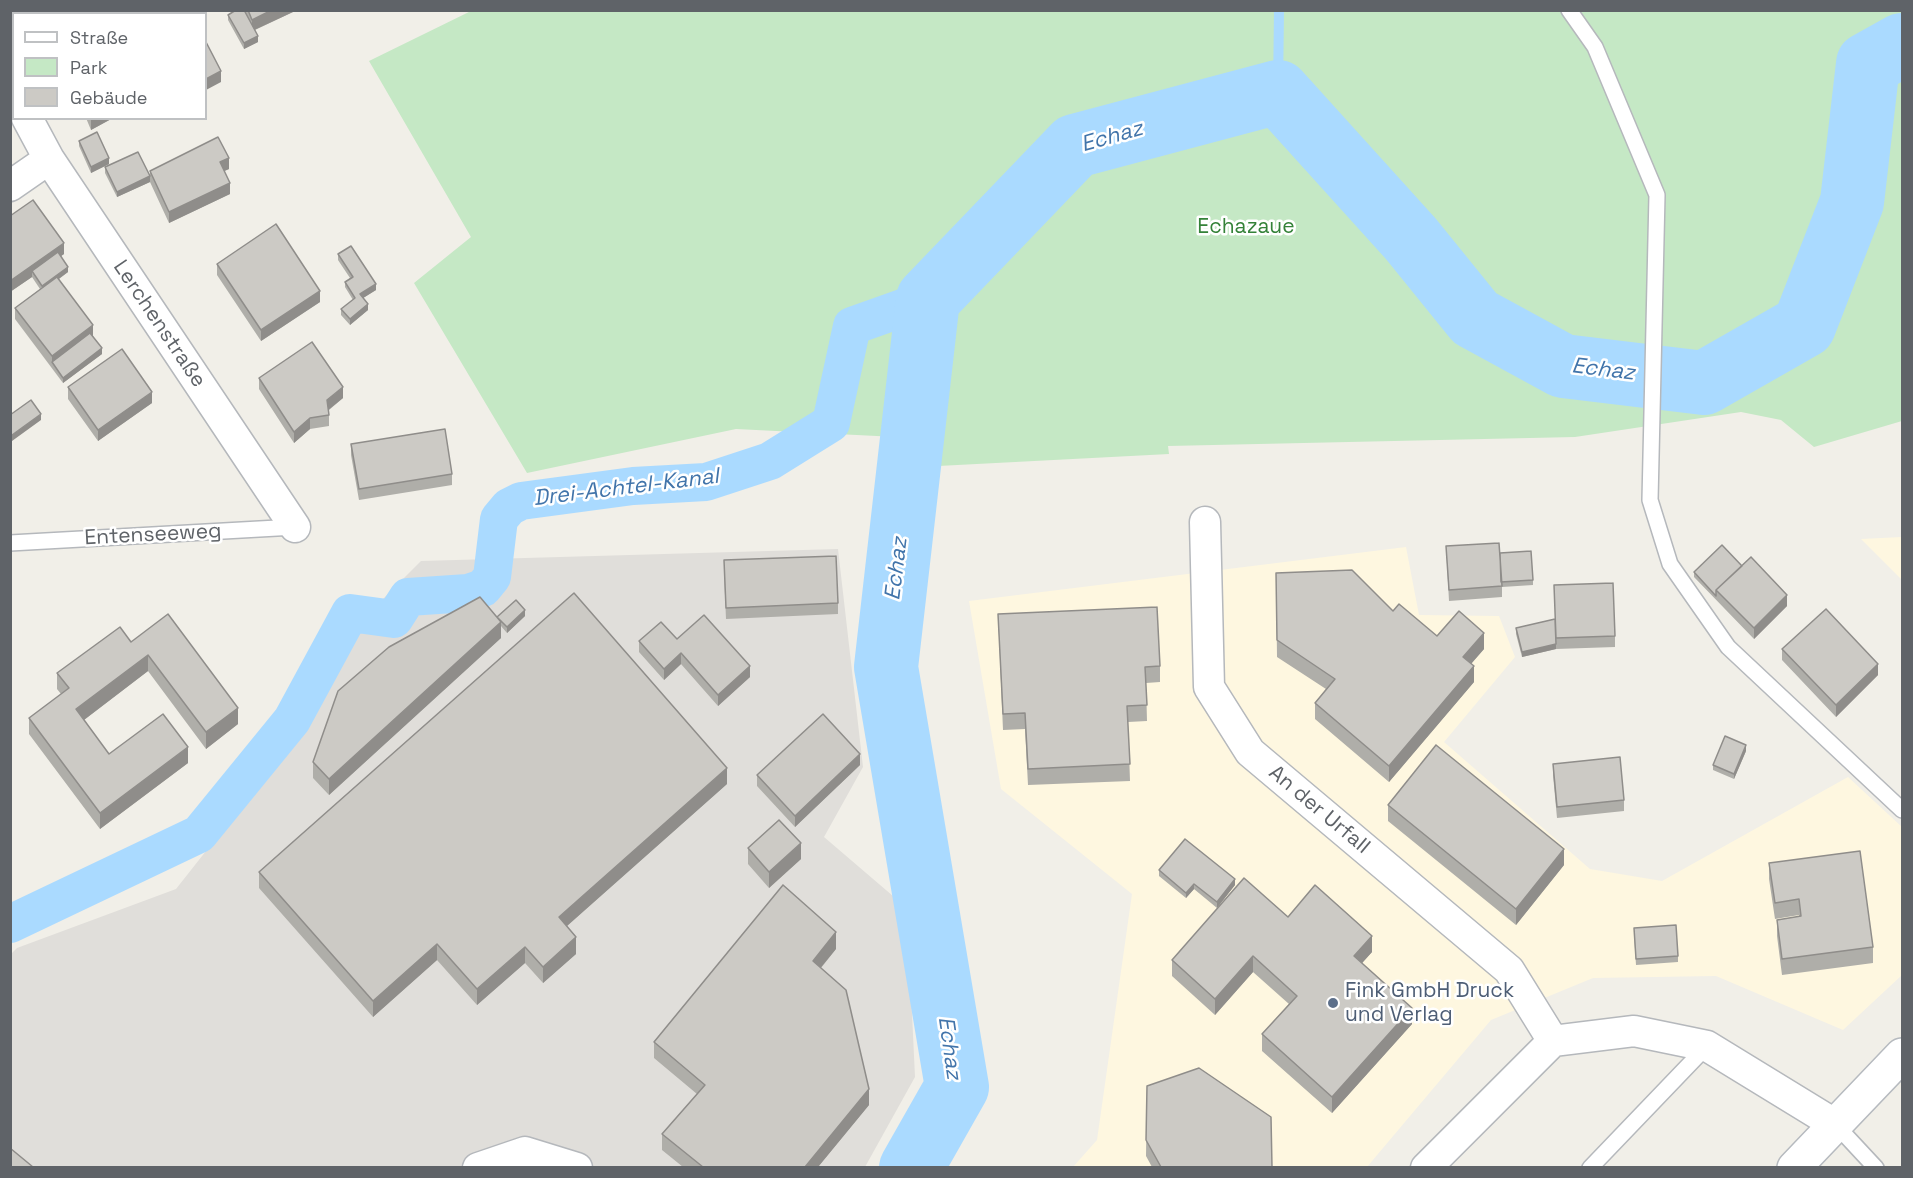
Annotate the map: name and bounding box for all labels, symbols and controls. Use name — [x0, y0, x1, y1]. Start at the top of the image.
legend — [12, 12, 207, 120]
text: Straße — [70, 26, 128, 49]
text: Park — [70, 56, 107, 79]
text: Gebäude — [70, 86, 148, 109]
water label: Echaz — [1078, 116, 1146, 158]
park label: Echazaue — [1197, 214, 1295, 240]
street label: Lerchenstraße — [107, 256, 211, 392]
water label: Echaz — [1570, 353, 1636, 387]
water label: Drei-Achtel-Kanal — [532, 464, 720, 512]
street label: Entenseeweg — [84, 519, 222, 551]
water label: Echaz — [880, 536, 914, 602]
street label: An der Urfall — [1263, 760, 1375, 860]
place label: Fink GmbH Druck und Verlag — [1345, 978, 1514, 1028]
marker: Fink GmbH Druck und Verlag — [1326, 996, 1340, 1010]
water label: Echaz — [932, 1015, 966, 1081]

